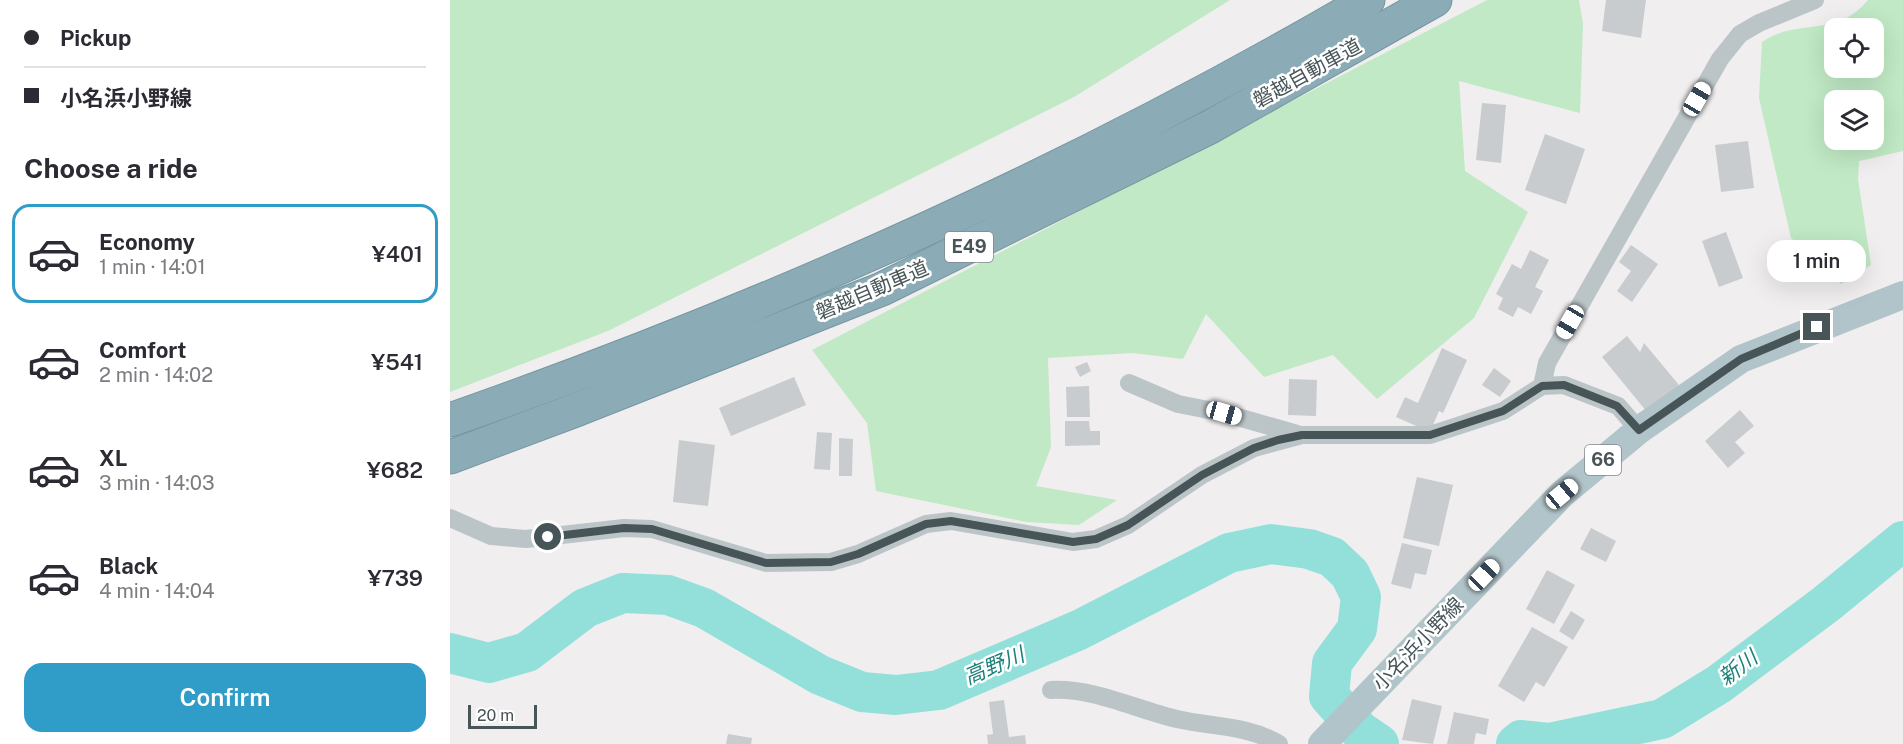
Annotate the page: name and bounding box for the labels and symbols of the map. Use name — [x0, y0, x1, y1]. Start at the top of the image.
street label: 磐越自動車道 — [1249, 33, 1365, 113]
car — [1680, 79, 1714, 119]
road number: E49 — [945, 232, 993, 262]
callout: 1 min — [1768, 240, 1866, 282]
street label: 磐越自動車道 — [812, 256, 932, 324]
car — [1553, 302, 1587, 342]
route end — [1803, 313, 1830, 340]
car — [1204, 399, 1244, 427]
road number: 66 — [1585, 445, 1621, 475]
car — [1542, 476, 1582, 512]
route start — [534, 523, 561, 550]
car — [1465, 556, 1503, 594]
street label: 小名浜小野線 — [1368, 593, 1468, 695]
water label: 高野川 — [960, 641, 1030, 689]
water label: 新川 — [1713, 644, 1764, 690]
scale bar — [468, 702, 537, 730]

